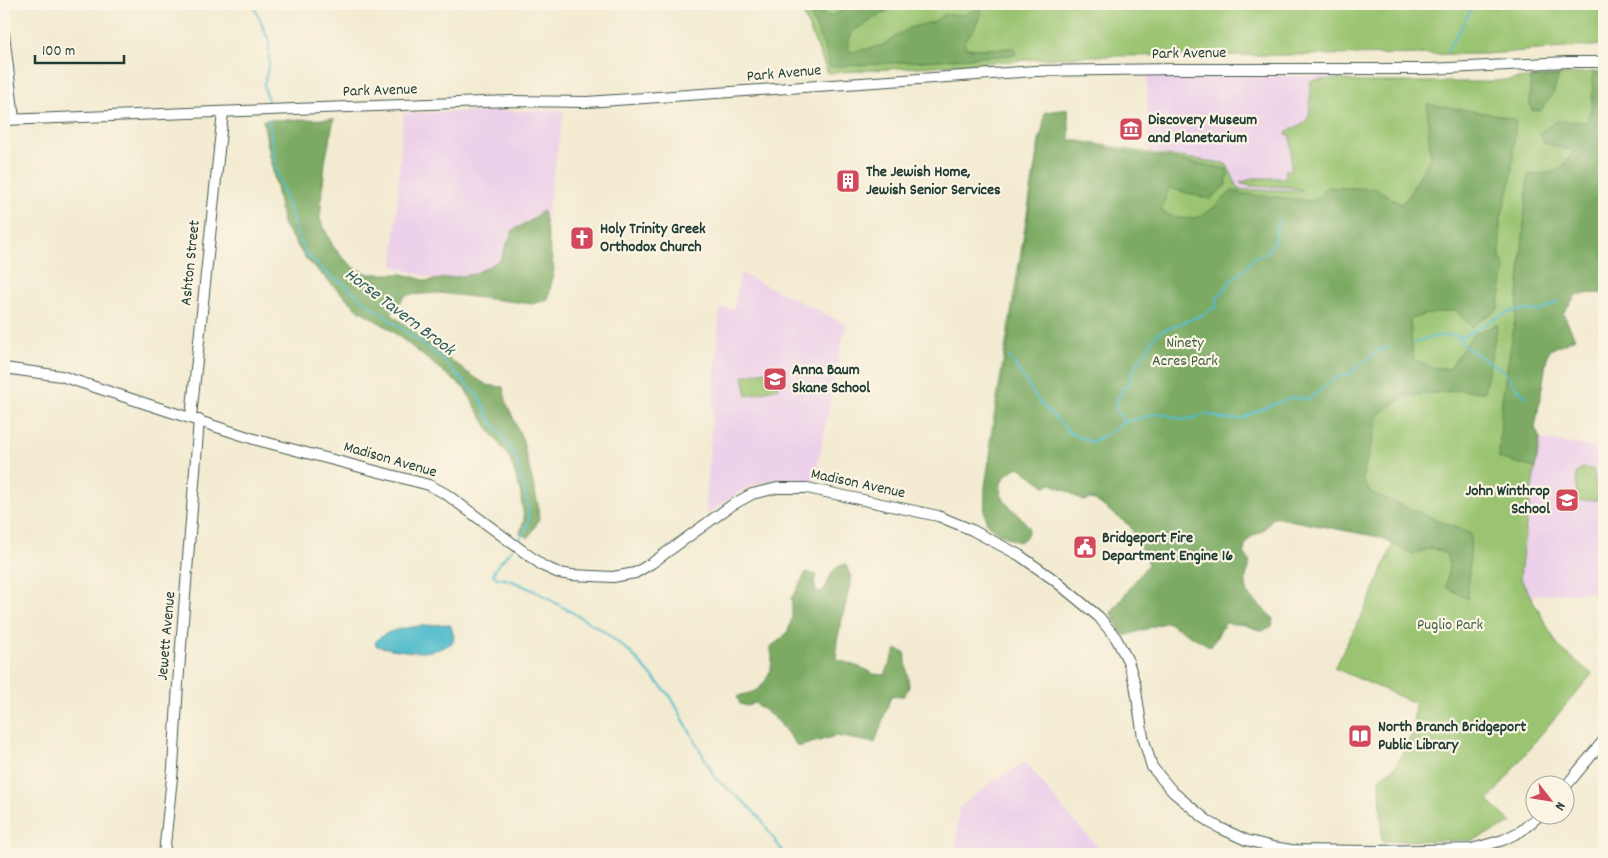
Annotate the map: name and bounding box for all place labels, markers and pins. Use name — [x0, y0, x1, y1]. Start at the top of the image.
place label: Discovery Museum and Planetarium — [1148, 109, 1257, 150]
museum icon: Discovery Museum and Planetarium — [1118, 116, 1144, 142]
place label: The Jewish Home, Jewish Senior Services — [866, 161, 1001, 202]
building icon: The Jewish Home, Jewish Senior Services — [835, 168, 861, 194]
place label: Holy Trinity Greek Orthodox Church — [600, 218, 706, 259]
church icon: Holy Trinity Greek Orthodox Church — [569, 225, 595, 251]
place label: Anna Baum Skane School — [792, 359, 870, 400]
school or university icon: Anna Baum Skane School — [762, 366, 788, 392]
place label: John Winthrop School — [1466, 480, 1550, 521]
school or university icon: John Winthrop School — [1554, 487, 1580, 513]
place label: Bridgeport Fire Department Engine 16 — [1102, 527, 1233, 568]
public building icon: Bridgeport Fire Department Engine 16 — [1072, 534, 1098, 560]
place label: North Branch Bridgeport Public Library — [1378, 716, 1526, 757]
library icon: North Branch Bridgeport Public Library — [1347, 723, 1373, 749]

